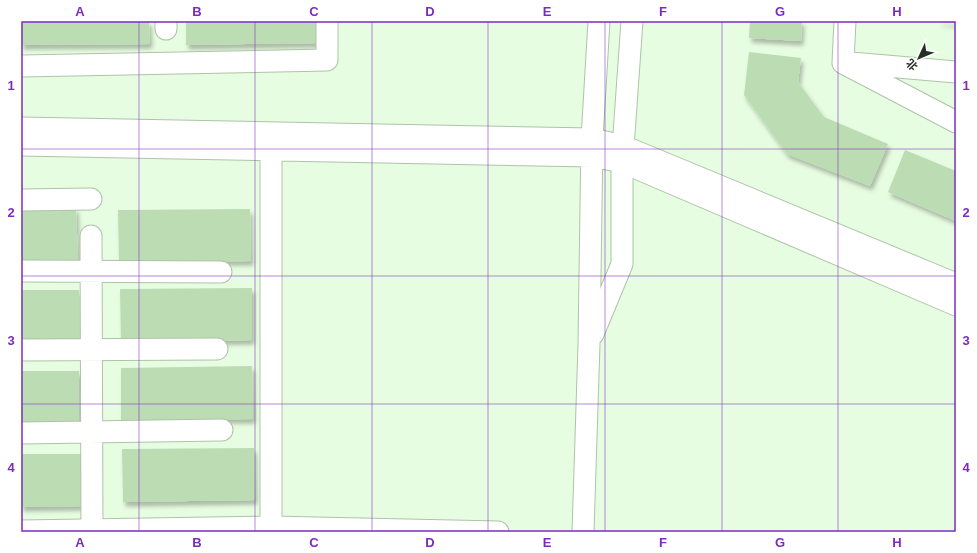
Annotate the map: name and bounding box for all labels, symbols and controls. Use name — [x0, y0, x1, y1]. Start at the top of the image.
text: A — [75, 4, 85, 19]
text: B — [192, 4, 202, 19]
text: C — [309, 4, 319, 19]
text: D — [425, 4, 435, 19]
text: E — [543, 4, 552, 19]
text: F — [659, 4, 667, 19]
text: G — [775, 4, 785, 19]
text: H — [892, 4, 902, 19]
north arrow — [899, 38, 939, 78]
text: 北 — [904, 57, 920, 73]
text: 1 — [7, 78, 15, 93]
text: 1 — [962, 78, 970, 93]
text: 2 — [7, 205, 15, 220]
text: 2 — [962, 205, 970, 220]
text: 3 — [7, 333, 15, 348]
text: 3 — [962, 333, 970, 348]
text: 4 — [7, 460, 15, 475]
text: 4 — [962, 460, 970, 475]
text: A — [75, 535, 85, 550]
text: B — [192, 535, 202, 550]
text: C — [309, 535, 319, 550]
text: D — [425, 535, 435, 550]
text: E — [543, 535, 552, 550]
text: F — [659, 535, 667, 550]
text: G — [775, 535, 785, 550]
text: H — [892, 535, 902, 550]

